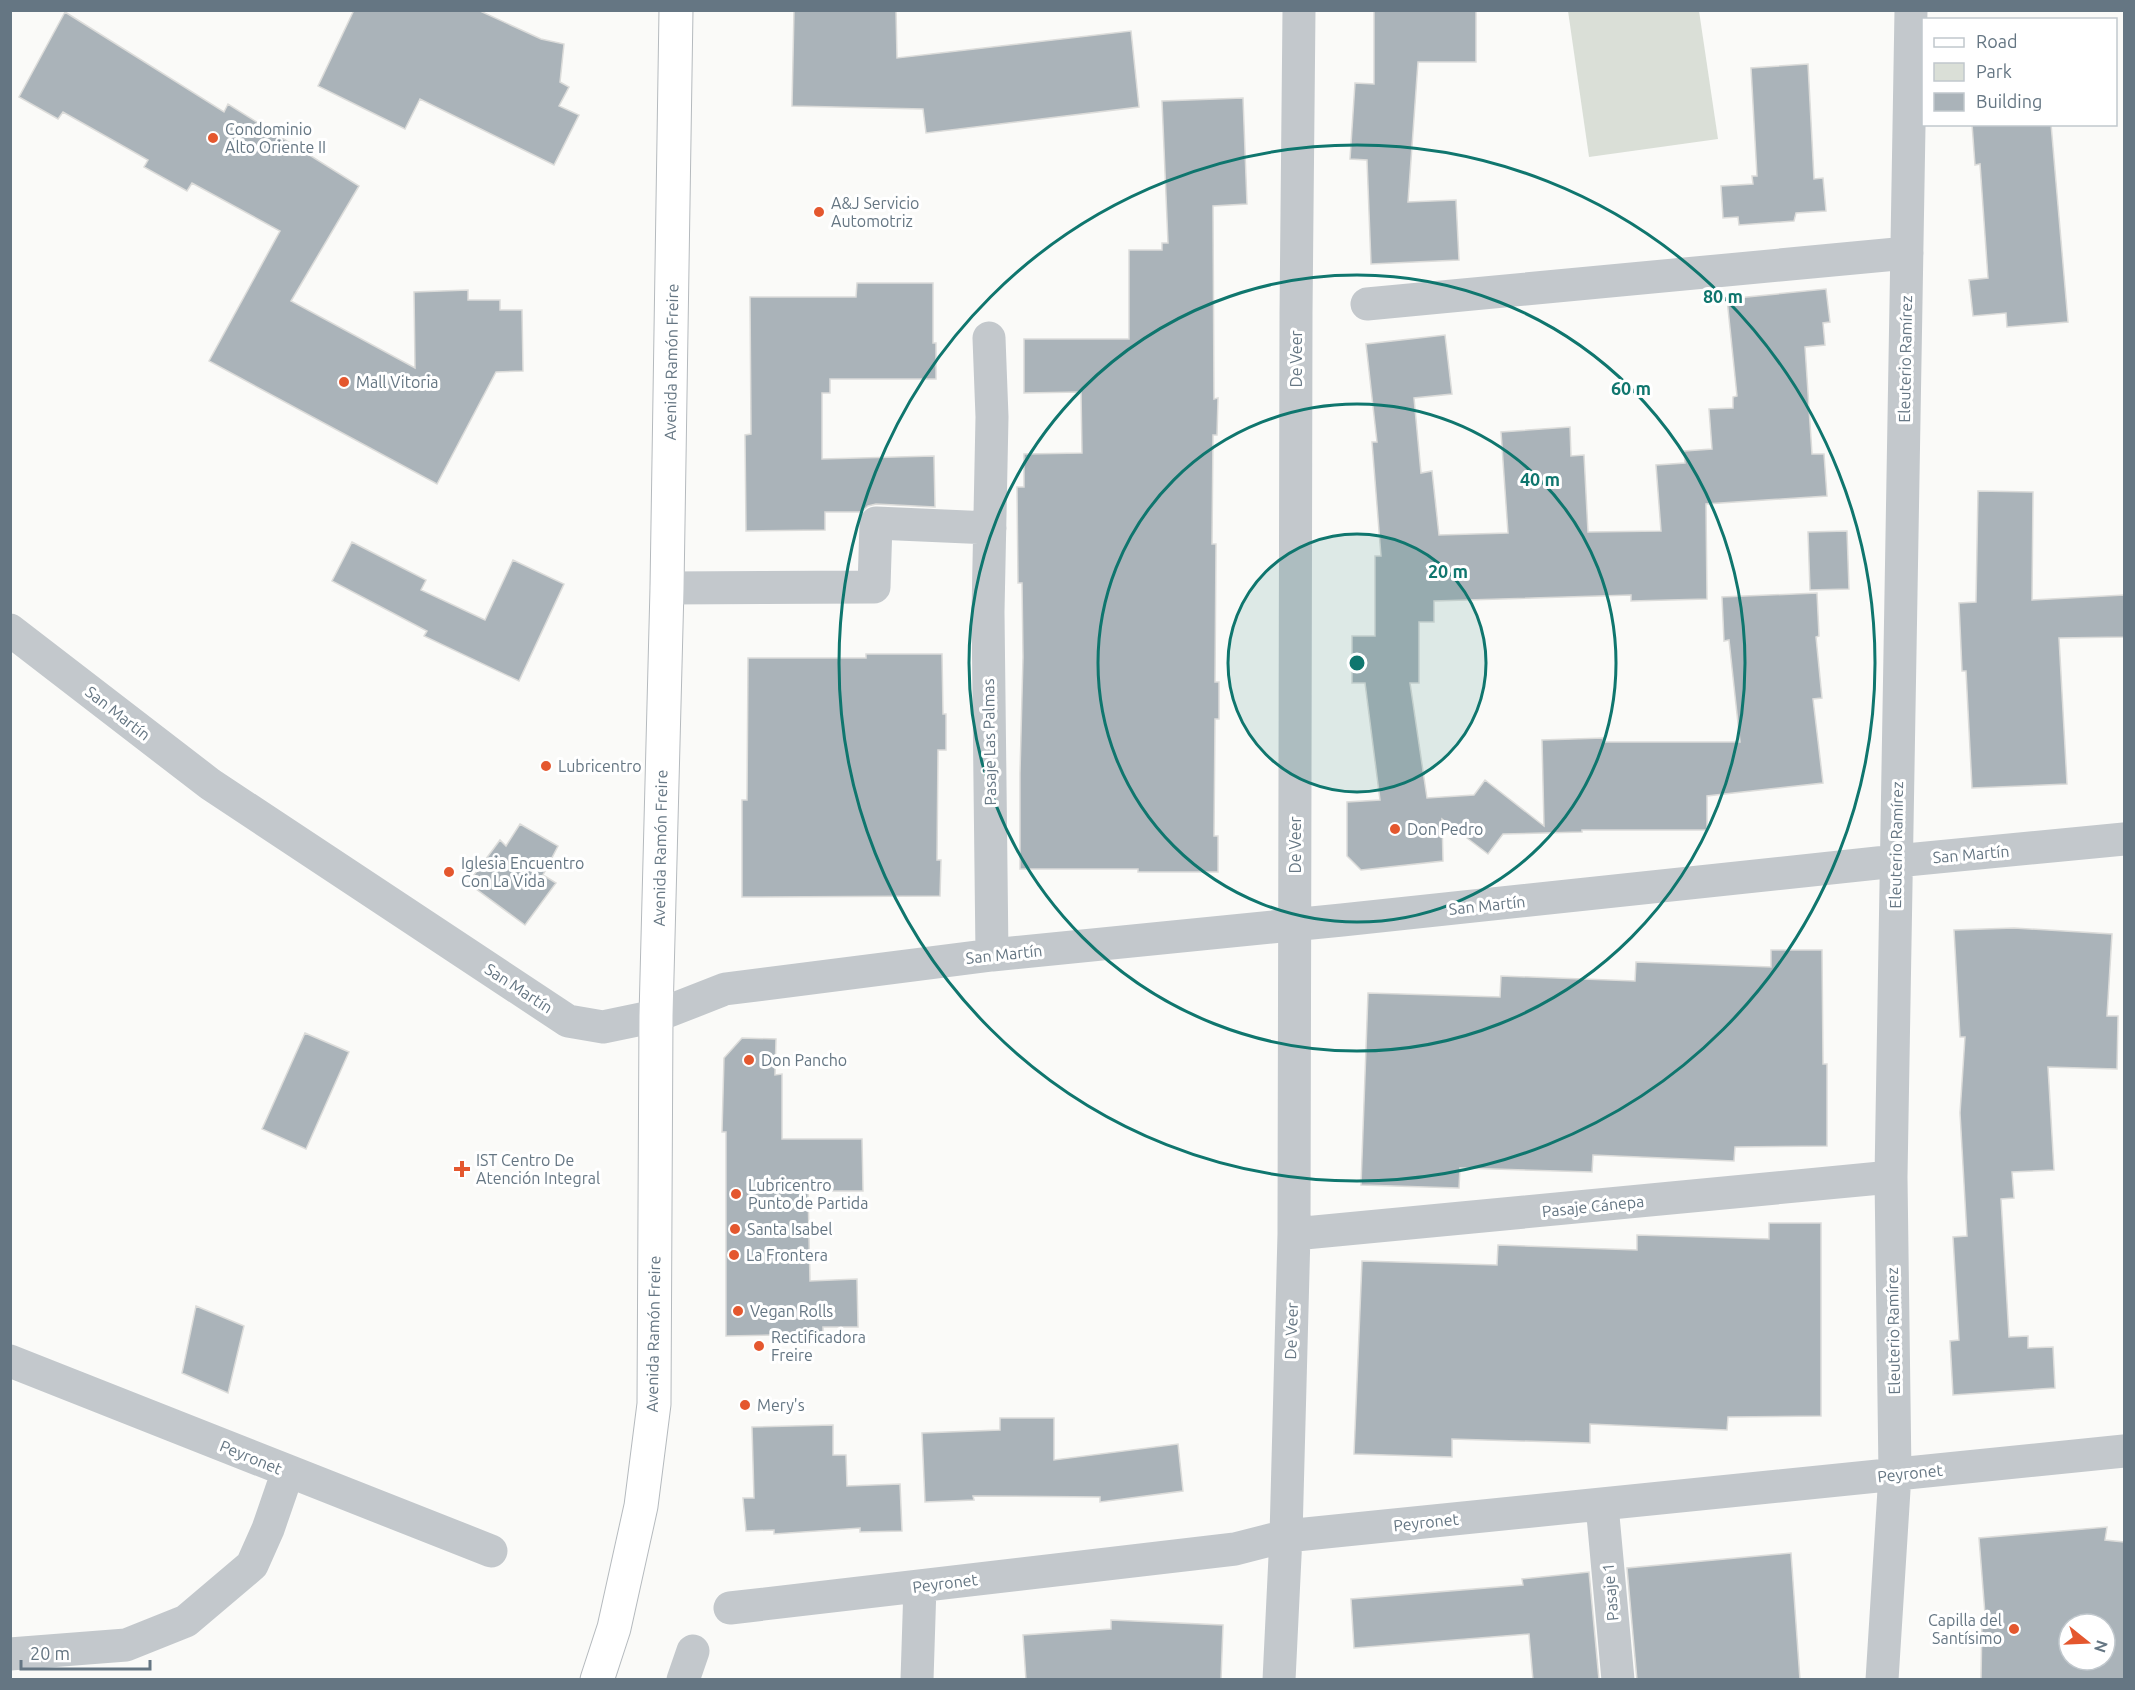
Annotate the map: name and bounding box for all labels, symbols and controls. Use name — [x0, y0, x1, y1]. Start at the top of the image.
legend — [1922, 18, 2117, 126]
text: Road — [1976, 31, 2018, 51]
text: Park — [1976, 61, 2012, 81]
text: Building — [1976, 91, 2042, 111]
place label: Condominio Alto Oriente II — [225, 120, 326, 156]
marker: Condominio Alto Oriente II — [206, 131, 220, 145]
place label: A&J Servicio Automotriz — [831, 194, 919, 230]
marker: A&J Servicio Automotriz — [812, 205, 826, 219]
street label: Avenida Ramón Freire — [661, 283, 681, 441]
text: 80 m — [1703, 286, 1743, 306]
street label: Eleuterio Ramírez — [1895, 295, 1915, 423]
street label: De Veer — [1287, 330, 1305, 388]
place label: Mall Vitoria — [356, 373, 439, 391]
marker: Mall Vitoria — [337, 375, 351, 389]
text: 60 m — [1611, 378, 1651, 398]
text: 40 m — [1520, 469, 1560, 489]
text: 20 m — [1428, 561, 1468, 581]
centre of rings — [1347, 653, 1367, 673]
street label: Pasaje Las Palmas — [979, 678, 999, 806]
street label: San Martín — [82, 682, 154, 744]
place label: Lubricentro — [558, 757, 642, 775]
marker: Lubricentro — [539, 759, 553, 773]
street label: Avenida Ramón Freire — [650, 769, 670, 927]
street label: Eleuterio Ramírez — [1886, 781, 1906, 909]
street label: De Veer — [1286, 816, 1304, 874]
place label: Don Pedro — [1407, 820, 1483, 838]
marker: Don Pedro — [1388, 822, 1402, 836]
street label: San Martín — [1932, 842, 2010, 866]
place label: Iglesia Encuentro Con La Vida — [461, 854, 584, 890]
marker: Iglesia Encuentro Con La Vida — [442, 865, 456, 879]
street label: San Martín — [1448, 892, 1526, 918]
street label: San Martín — [965, 941, 1043, 967]
street label: San Martín — [482, 960, 556, 1016]
place label: Don Pancho — [761, 1051, 847, 1069]
marker: Don Pancho — [742, 1053, 756, 1067]
place label: IST Centro De Atención Integral — [476, 1151, 600, 1187]
marker: IST Centro De Atención Integral — [453, 1160, 471, 1178]
place label: Lubricentro Punto de Partida — [748, 1176, 868, 1212]
marker: Lubricentro Punto de Partida — [729, 1187, 743, 1201]
street label: Pasaje Cánepa — [1541, 1192, 1645, 1220]
place label: Santa Isabel — [747, 1220, 833, 1238]
marker: Santa Isabel — [728, 1222, 742, 1236]
place label: La Frontera — [746, 1246, 828, 1264]
marker: La Frontera — [727, 1248, 741, 1262]
street label: Avenida Ramón Freire — [643, 1255, 663, 1413]
street label: Eleuterio Ramírez — [1883, 1267, 1903, 1395]
place label: Vegan Rolls — [750, 1302, 833, 1320]
street label: De Veer — [1281, 1302, 1301, 1360]
marker: Vegan Rolls — [731, 1304, 745, 1318]
place label: Rectificadora Freire — [771, 1328, 866, 1364]
marker: Rectificadora Freire — [752, 1339, 766, 1353]
place label: Mery's — [757, 1396, 805, 1414]
marker: Mery's — [738, 1398, 752, 1412]
street label: Peyronet — [217, 1436, 285, 1478]
street label: Peyronet — [1877, 1461, 1944, 1485]
street label: Peyronet — [1393, 1510, 1460, 1534]
street label: Pasaje 1 — [1598, 1562, 1622, 1622]
street label: Peyronet — [911, 1570, 979, 1596]
place label: Capilla del Santísimo — [1928, 1611, 2002, 1647]
north arrow — [2057, 1612, 2117, 1672]
marker: Capilla del Santísimo — [2007, 1622, 2021, 1636]
scale bar — [21, 1633, 150, 1671]
text: N — [2091, 1638, 2112, 1655]
text: 20 m — [30, 1643, 70, 1663]

